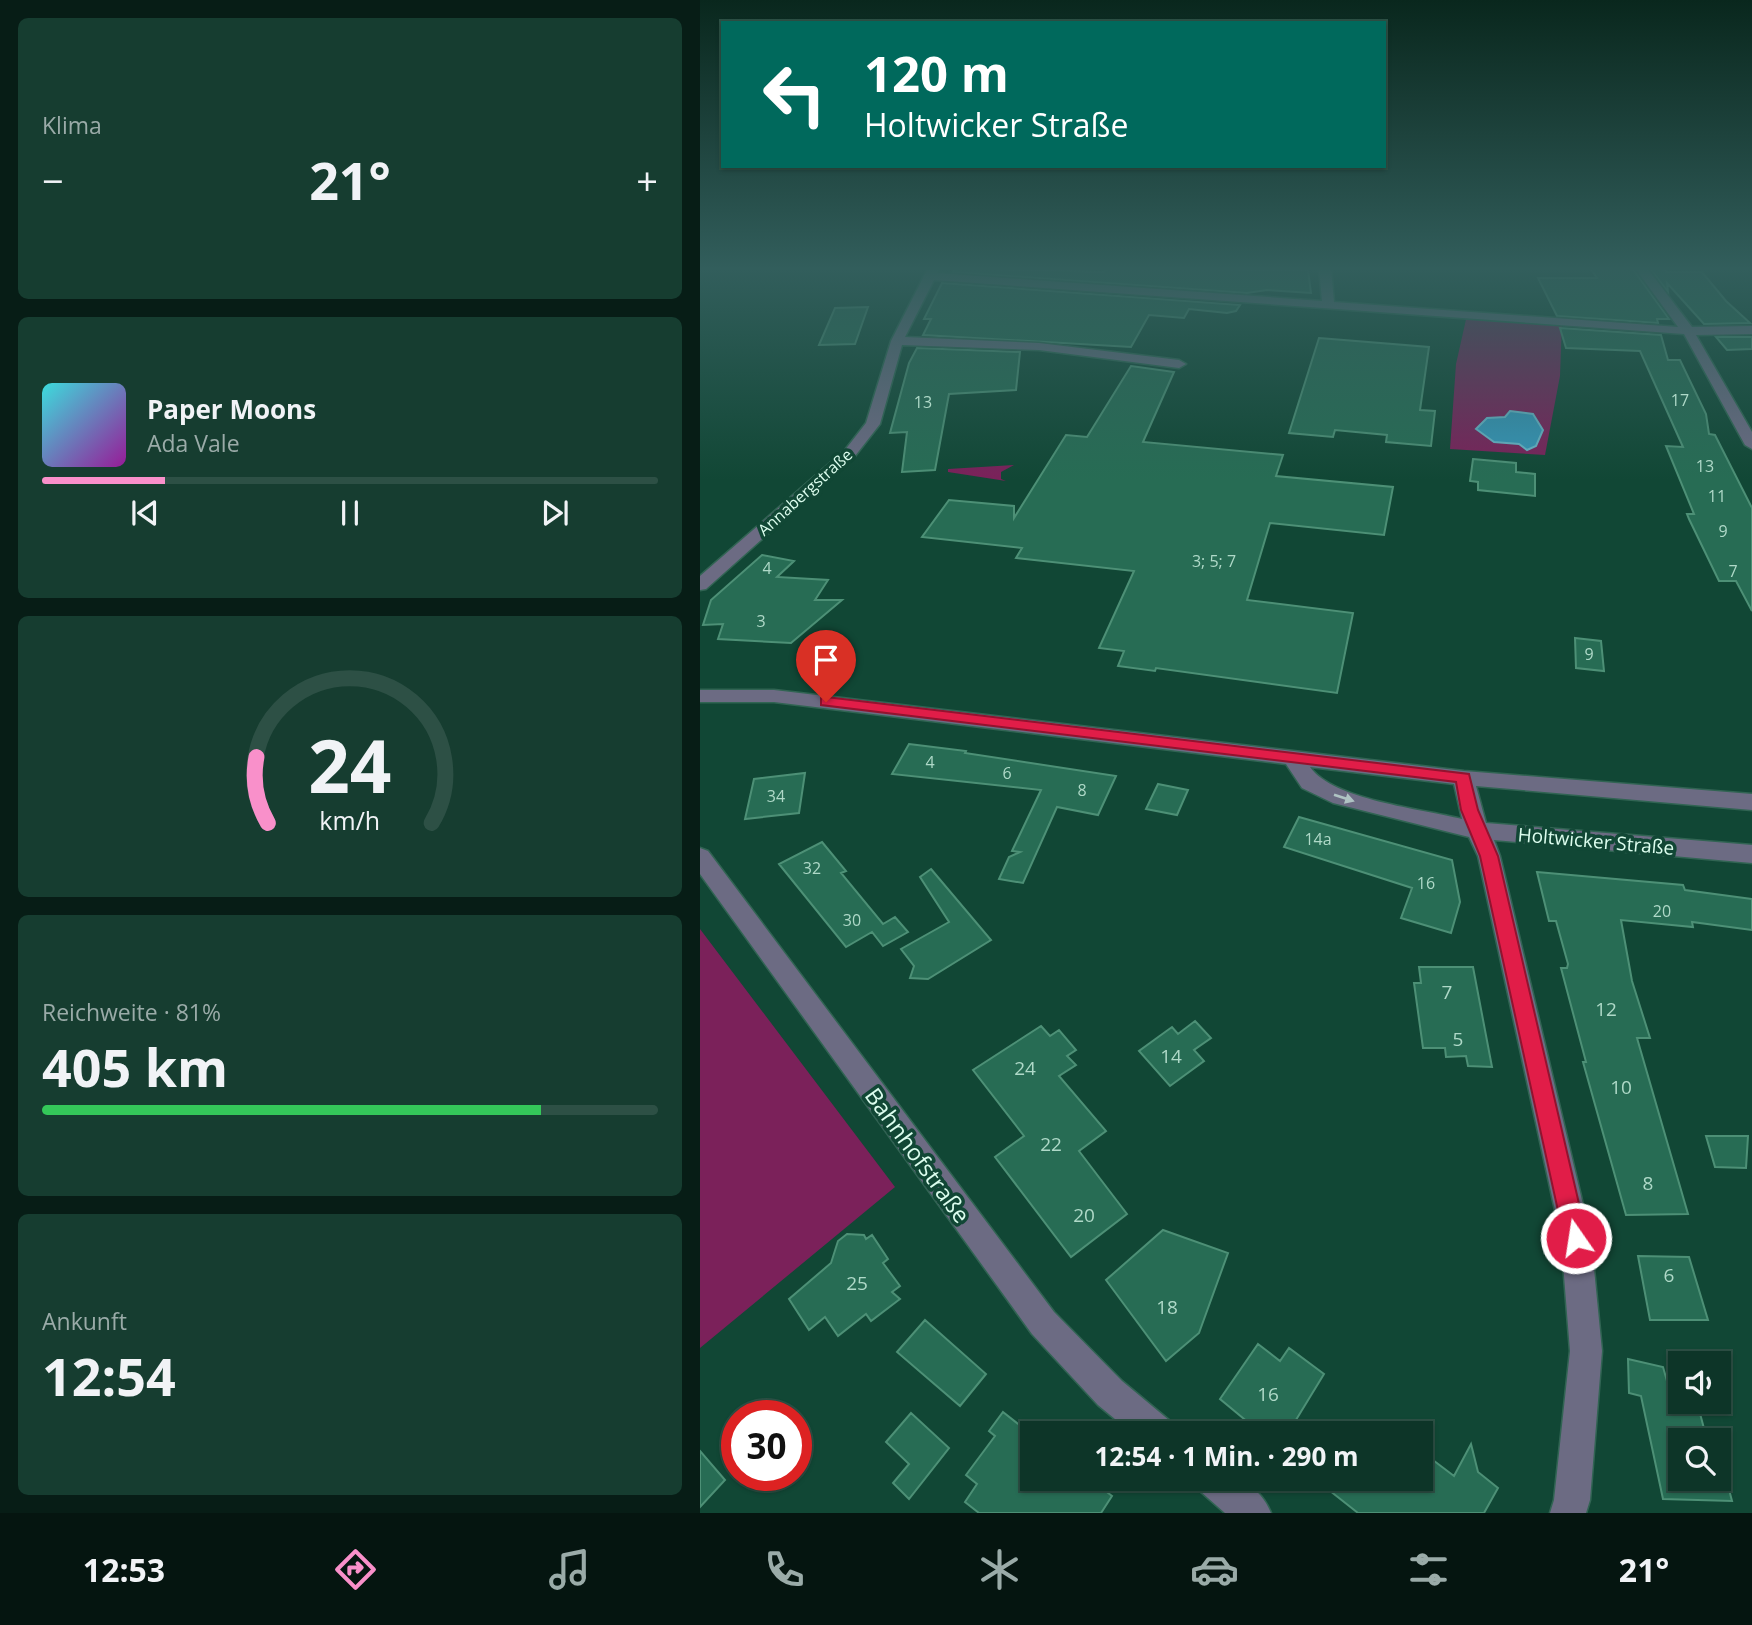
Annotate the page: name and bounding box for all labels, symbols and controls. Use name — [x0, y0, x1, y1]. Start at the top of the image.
text: 120 m — [864, 40, 1009, 106]
icon: left — [749, 49, 840, 140]
text: Holtwicker Straße — [864, 103, 1128, 146]
text: Klima — [42, 109, 102, 141]
text: 21° — [309, 144, 391, 215]
text: − — [42, 154, 64, 206]
text: + — [636, 154, 658, 206]
house number: 17 — [1671, 389, 1689, 411]
text: Paper Moons — [147, 391, 316, 427]
house number: 13 — [914, 391, 932, 413]
text: Ada Vale — [147, 427, 240, 459]
street label: Annabergstraße — [753, 444, 857, 540]
house number: 13 — [1696, 455, 1714, 477]
house number: 11 — [1708, 485, 1726, 507]
icon: previous — [126, 494, 164, 532]
icon: pause — [331, 494, 369, 532]
icon: next — [536, 494, 574, 532]
house number: 9 — [1718, 520, 1728, 542]
house number: 3; 5; 7 — [1192, 550, 1236, 572]
house number: 4 — [762, 557, 772, 579]
house number: 7 — [1728, 560, 1738, 582]
house number: 3 — [756, 610, 766, 632]
pin — [796, 630, 856, 702]
icon: arrive — [807, 641, 845, 679]
house number: 9 — [1584, 643, 1594, 665]
text: 24 — [308, 715, 392, 814]
house number: 4 — [925, 751, 935, 773]
house number: 6 — [1002, 762, 1012, 784]
house number: 8 — [1077, 779, 1087, 801]
house number: 34 — [767, 785, 785, 807]
one-way arrow — [1333, 793, 1354, 804]
text: km/h — [320, 802, 380, 836]
street label: Holtwicker Straße — [1517, 821, 1675, 861]
house number: 14a — [1304, 828, 1332, 850]
house number: 32 — [803, 857, 821, 879]
house number: 16 — [1417, 872, 1435, 894]
house number: 20 — [1653, 900, 1671, 922]
house number: 30 — [843, 909, 861, 931]
house number: 7 — [1442, 979, 1452, 1005]
text: Reichweite · 81% — [42, 996, 221, 1028]
house number: 12 — [1595, 996, 1617, 1022]
house number: 5 — [1453, 1026, 1463, 1052]
text: 405 km — [42, 1031, 228, 1102]
house number: 14 — [1160, 1043, 1182, 1069]
house number: 24 — [1014, 1055, 1036, 1081]
house number: 10 — [1610, 1074, 1632, 1100]
street label: Bahnhofstraße — [858, 1081, 978, 1229]
house number: 22 — [1040, 1131, 1062, 1157]
house number: 8 — [1643, 1170, 1653, 1196]
position arrow — [1539, 1201, 1613, 1275]
house number: 20 — [1073, 1202, 1095, 1228]
house number: 6 — [1664, 1262, 1674, 1288]
house number: 25 — [846, 1270, 868, 1296]
house number: 18 — [1156, 1294, 1178, 1320]
text: Ankunft — [42, 1305, 127, 1337]
text: 12:54 — [42, 1340, 176, 1411]
map controls — [1668, 1351, 1731, 1491]
button: sound — [1668, 1351, 1731, 1414]
house number: 16 — [1257, 1381, 1279, 1407]
speed limit sign: 30 — [721, 1400, 812, 1491]
button: search — [1668, 1428, 1731, 1491]
text: 12:54 · 1 Min. · 290 m — [1094, 1438, 1359, 1474]
icon: directions — [331, 1545, 380, 1594]
icon: music — [545, 1545, 594, 1594]
icon: phone — [760, 1545, 809, 1594]
icon: climate — [975, 1545, 1024, 1594]
icon: car — [1190, 1545, 1239, 1594]
icon: filters — [1404, 1545, 1453, 1594]
text: 12:53 — [83, 1548, 165, 1591]
text: 21° — [1619, 1548, 1669, 1591]

